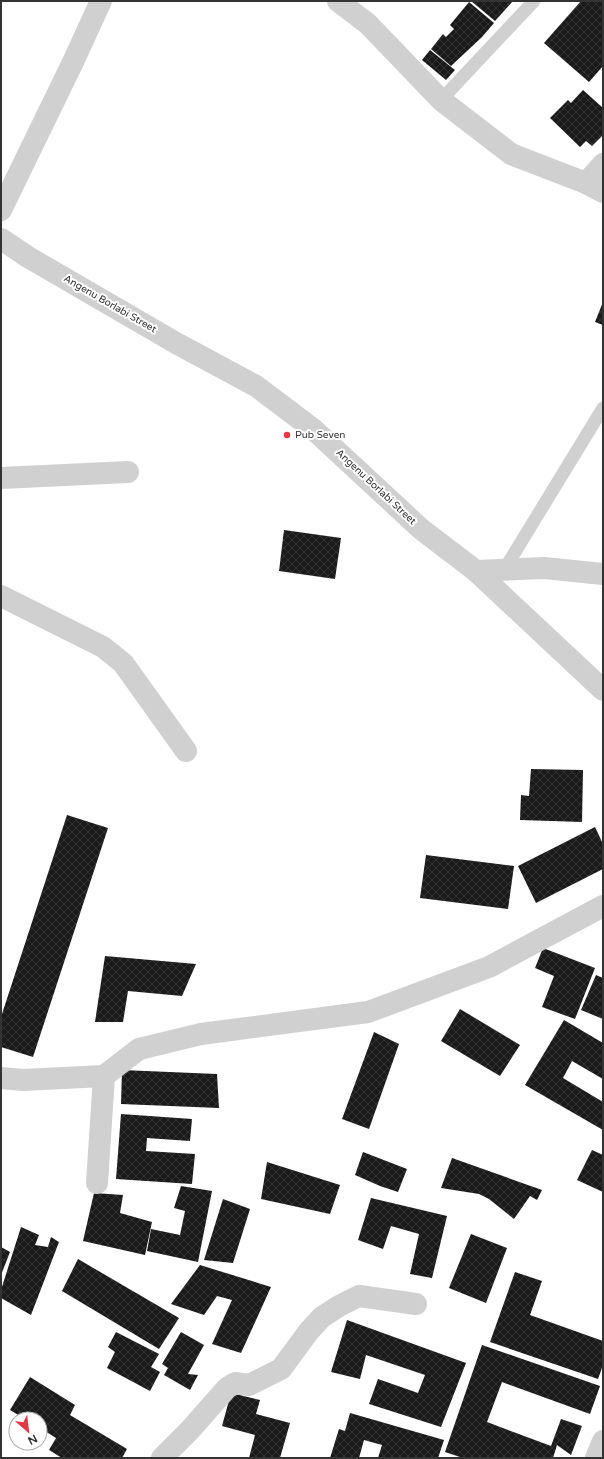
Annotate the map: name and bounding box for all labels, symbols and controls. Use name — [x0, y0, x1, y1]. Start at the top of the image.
street label: Angenu Borlabi Street — [61, 273, 159, 336]
place label: Pub Seven — [295, 429, 345, 441]
marker: Pub Seven — [282, 430, 292, 440]
street label: Angenu Borlabi Street — [333, 447, 419, 527]
north arrow — [8, 1411, 48, 1451]
text: N — [26, 1432, 39, 1447]

